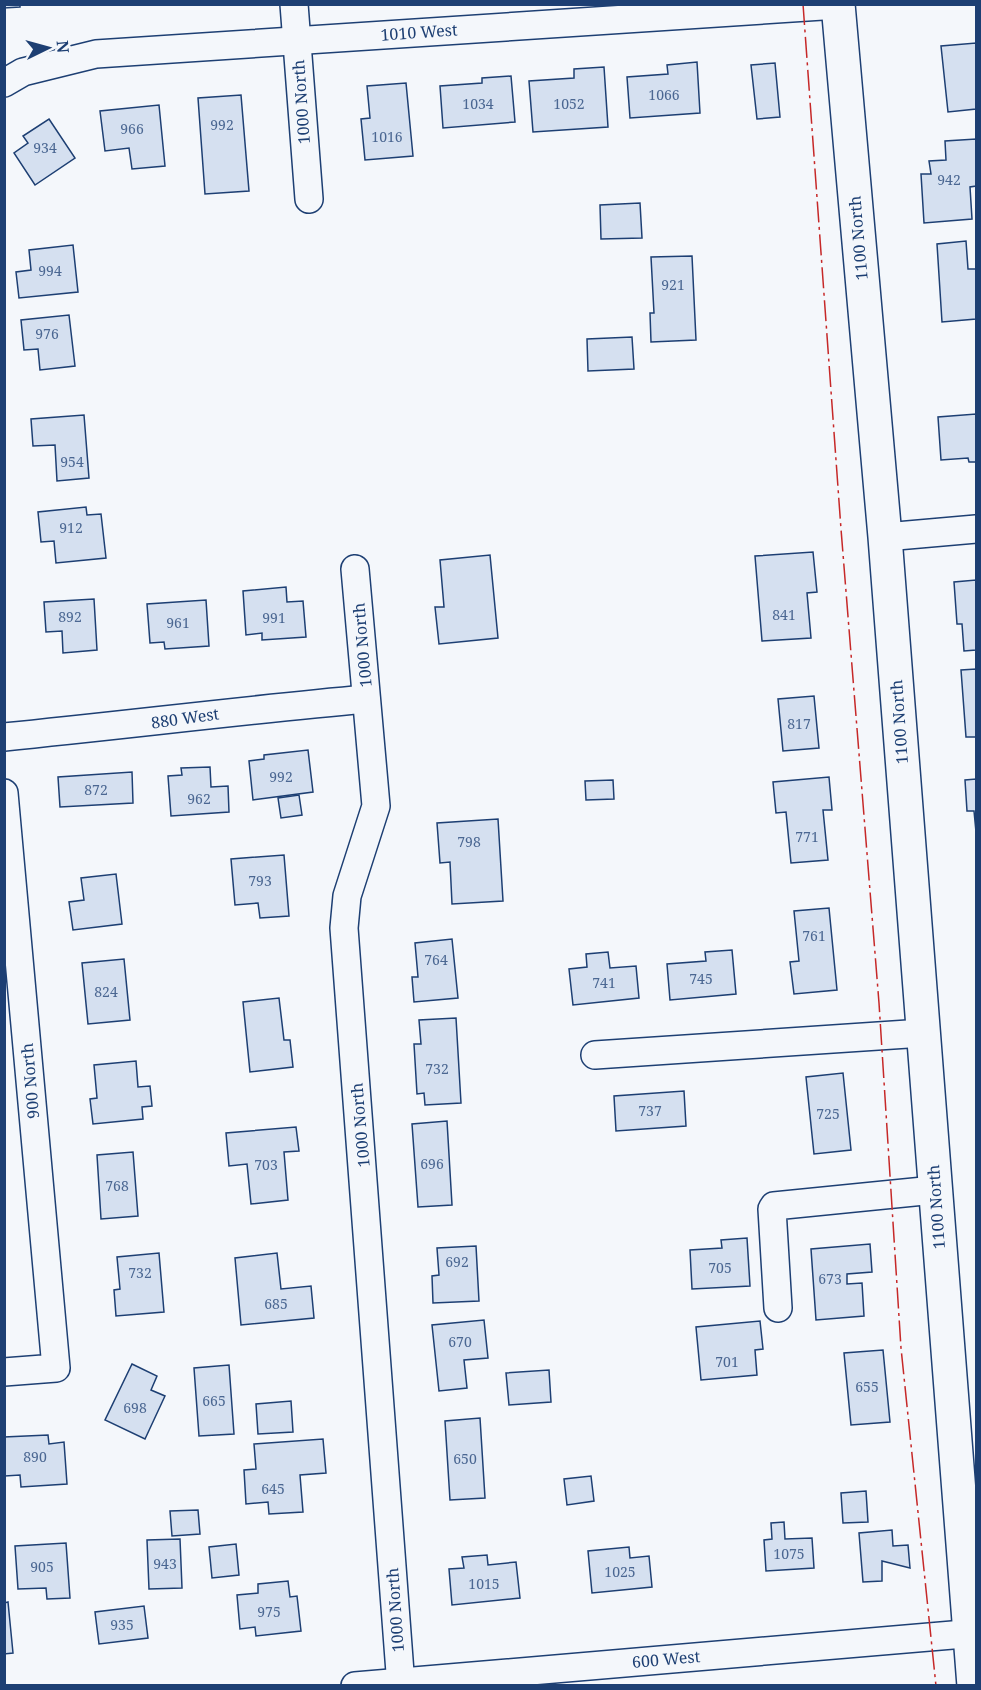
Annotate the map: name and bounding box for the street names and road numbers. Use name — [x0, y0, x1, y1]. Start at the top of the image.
street label: 1010 West — [380, 18, 459, 46]
street label: 1000 North — [287, 59, 315, 145]
street label: 1100 North — [843, 195, 873, 281]
street label: 1000 North — [347, 602, 377, 688]
street label: 1100 North — [885, 679, 913, 765]
street label: 880 West — [150, 702, 221, 734]
street label: 900 North — [16, 1042, 44, 1120]
street label: 1000 North — [345, 1082, 375, 1168]
street label: 1100 North — [922, 1164, 950, 1250]
street label: 1000 North — [381, 1567, 409, 1653]
street label: 600 West — [631, 1645, 701, 1673]

